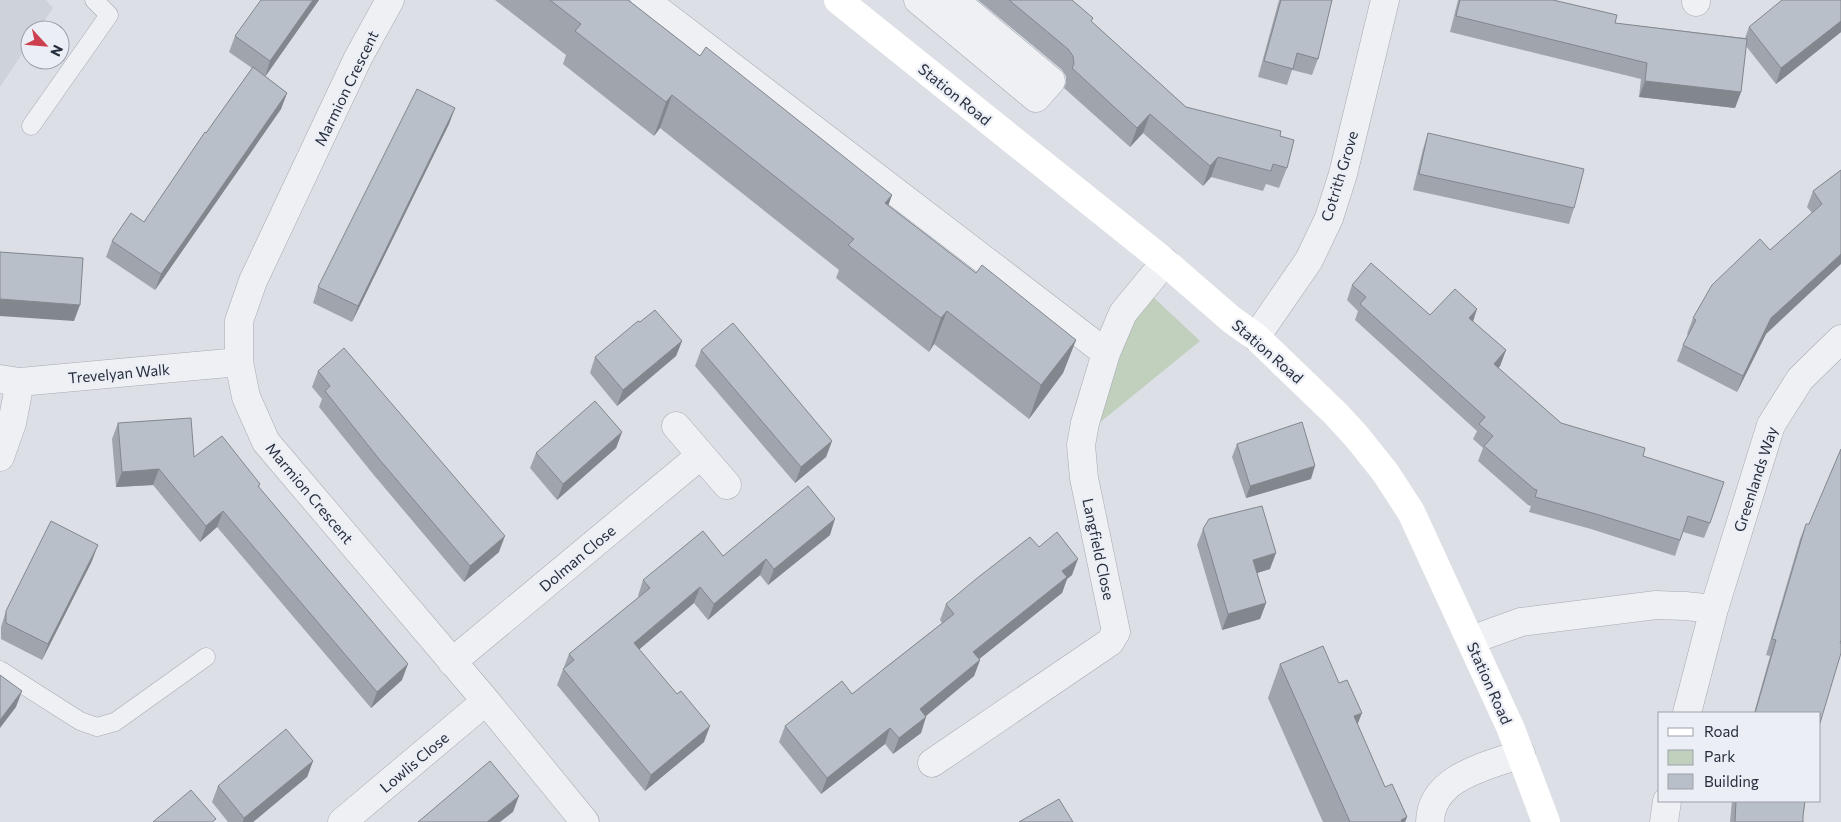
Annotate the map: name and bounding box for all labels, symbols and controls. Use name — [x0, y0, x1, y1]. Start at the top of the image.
north arrow — [20, 20, 70, 70]
street label: Marmion Crescent — [310, 27, 382, 149]
text: N — [47, 42, 67, 59]
street label: Station Road — [915, 59, 995, 129]
street label: Cotrith Grove — [1317, 129, 1361, 223]
street label: Station Road — [1229, 315, 1307, 387]
street label: Trevelyan Walk — [67, 360, 171, 386]
street label: Greenlands Way — [1729, 424, 1781, 534]
street label: Marmion Crescent — [263, 439, 357, 547]
street label: Langfield Close — [1079, 496, 1119, 602]
street label: Dolman Close — [535, 521, 619, 595]
street label: Station Road — [1464, 639, 1516, 727]
legend — [1658, 712, 1821, 802]
text: Road — [1704, 722, 1739, 740]
street label: Lowlis Close — [376, 728, 452, 796]
text: Park — [1704, 747, 1735, 765]
text: Building — [1704, 772, 1759, 790]

